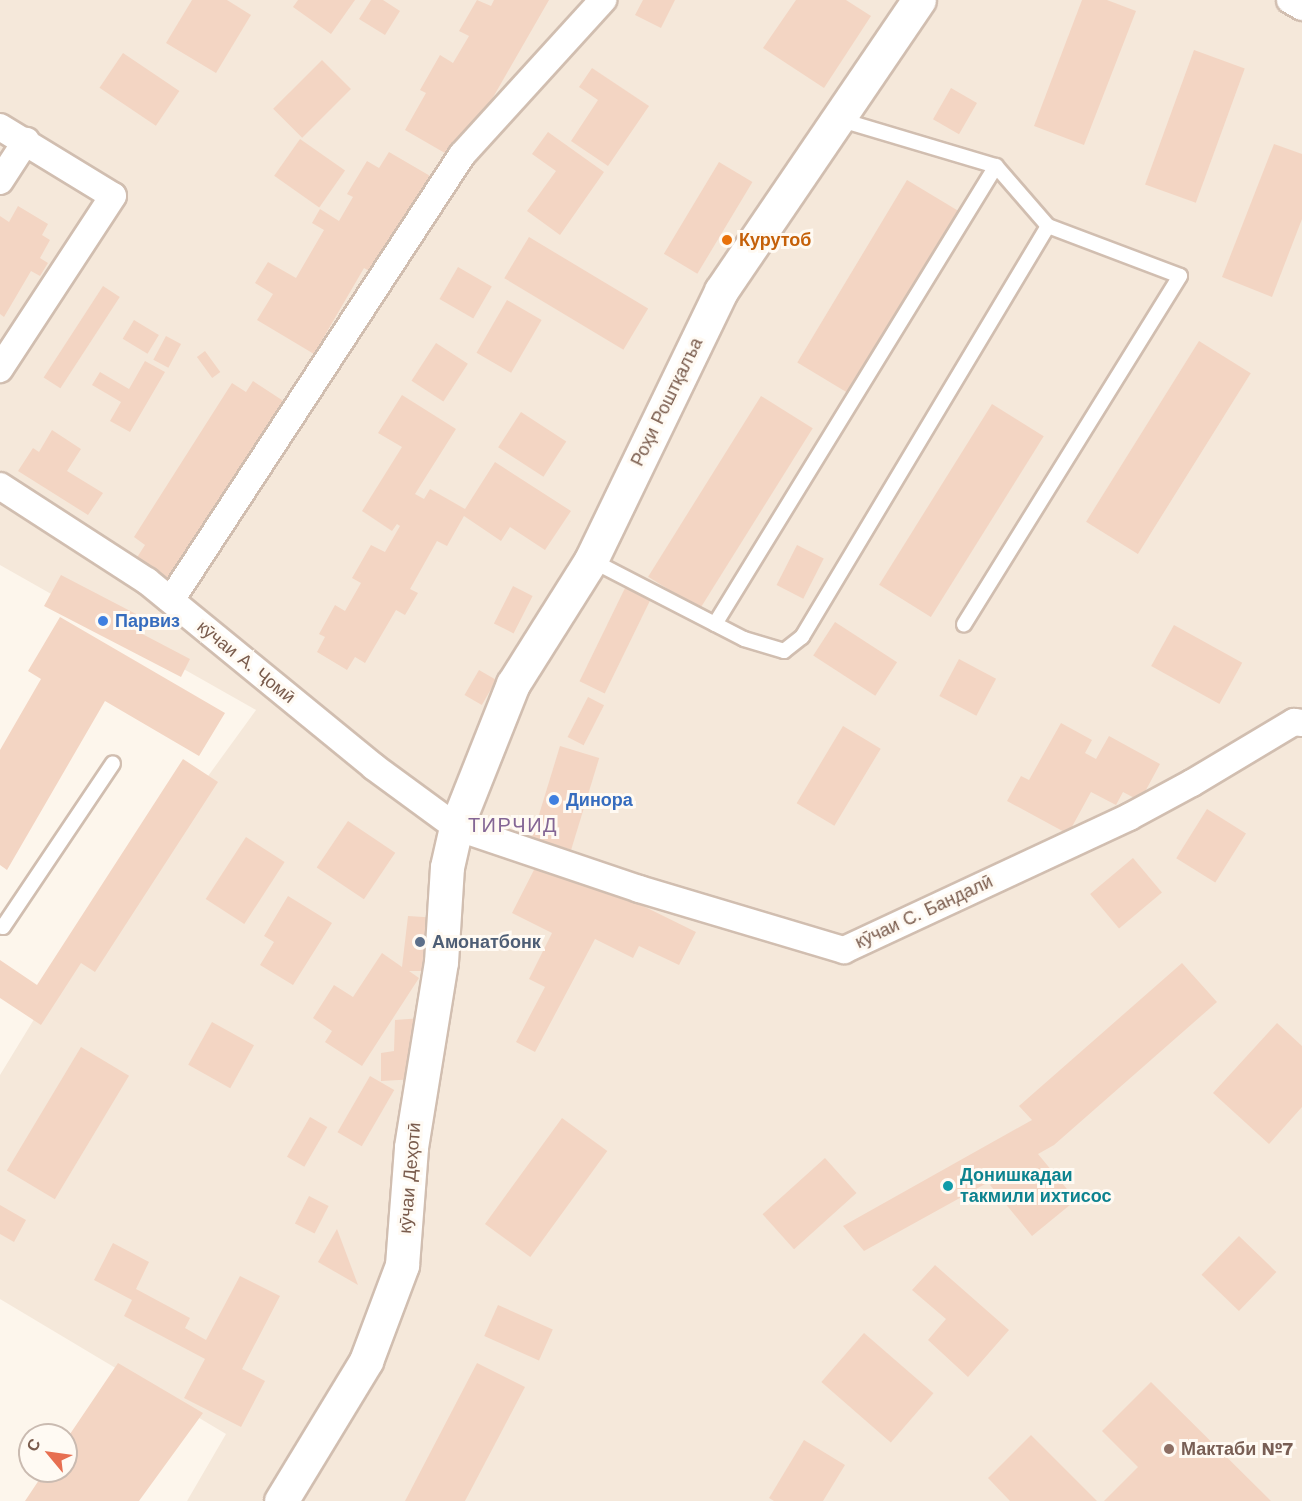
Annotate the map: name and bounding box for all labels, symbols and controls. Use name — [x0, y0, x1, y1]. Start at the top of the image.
place label: Курутоб — [739, 229, 811, 251]
marker: Курутоб — [720, 233, 734, 247]
street label: Роҳи Роштқалъа — [627, 334, 707, 470]
place label: Парвиз — [115, 610, 180, 632]
marker: Парвиз — [96, 614, 110, 628]
street label: кӯчаи А. Ҷомӣ — [193, 616, 299, 708]
place label: Динора — [566, 789, 633, 811]
marker: Динора — [547, 793, 561, 807]
district label: ТИРЧИД — [468, 813, 558, 837]
street label: кӯчаи С. Бандалӣ — [852, 871, 996, 953]
place label: Амонатбонк — [432, 931, 541, 953]
marker: Амонатбонк — [413, 935, 427, 949]
street label: кӯчаи Деҳотӣ — [394, 1121, 426, 1235]
place label: Донишкадаи такмили ихтисос — [960, 1165, 1112, 1208]
marker: Донишкадаи такмили ихтисос — [941, 1179, 955, 1193]
north arrow — [18, 1423, 78, 1483]
text: С — [22, 1435, 45, 1455]
place label: Мактаби №7 — [1181, 1438, 1293, 1460]
marker: Мактаби №7 — [1162, 1442, 1176, 1456]

